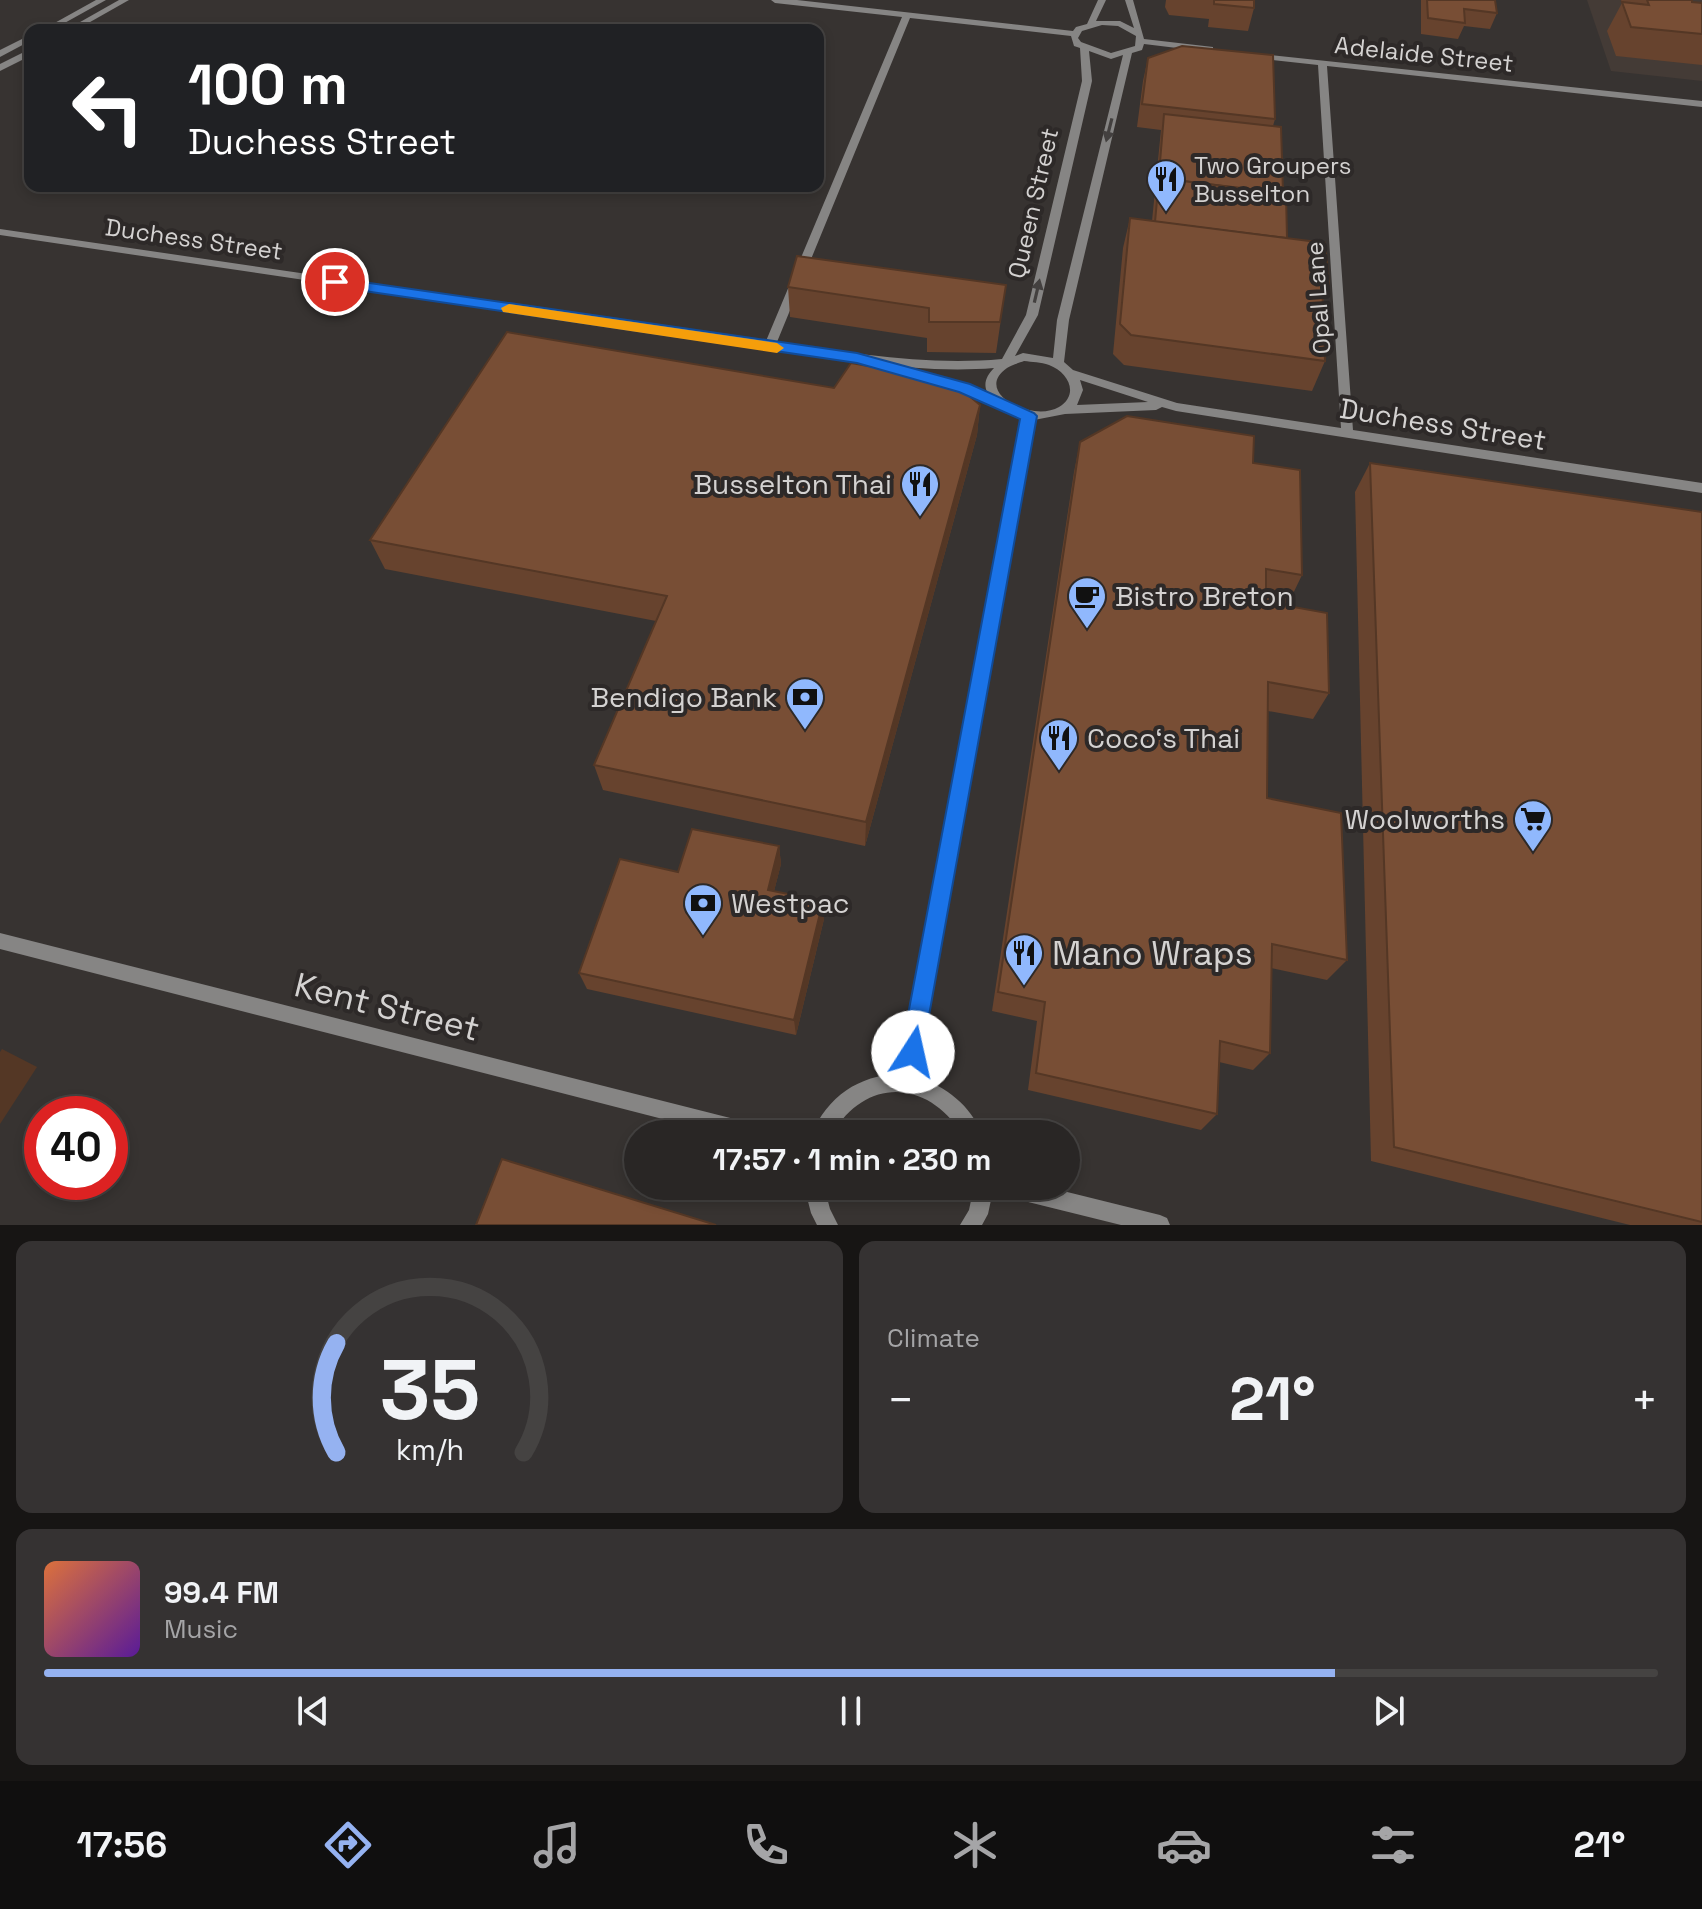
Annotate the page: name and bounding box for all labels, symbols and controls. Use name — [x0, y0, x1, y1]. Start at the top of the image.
street label: Adelaide Street — [1333, 29, 1515, 79]
text: 100 m — [188, 49, 348, 120]
icon: left — [56, 56, 160, 160]
one-way arrow — [1103, 117, 1115, 142]
text: Duchess Street — [188, 119, 456, 165]
street label: Queen Street — [1001, 125, 1065, 281]
place label: Two Groupers Busselton — [1194, 150, 1351, 209]
restaurant icon: Two Groupers Busselton — [1145, 158, 1187, 213]
street label: Duchess Street — [103, 211, 285, 267]
street label: Opal Lane — [1299, 240, 1337, 356]
pin — [301, 248, 369, 316]
icon: arrive — [313, 260, 357, 304]
one-way arrow — [1031, 279, 1044, 304]
street label: Duchess Street — [1337, 390, 1549, 458]
restaurant icon: Busselton Thai — [899, 463, 941, 518]
place label: Busselton Thai — [693, 466, 892, 502]
cafe icon: Bistro Breton — [1066, 575, 1108, 630]
place label: Bistro Breton — [1115, 578, 1294, 614]
bank icon: Bendigo Bank — [784, 676, 826, 731]
place label: Bendigo Bank — [591, 679, 777, 715]
restaurant icon: Coco‘s Thai — [1038, 717, 1080, 772]
place label: Coco‘s Thai — [1087, 720, 1240, 756]
supermarket icon: Woolworths — [1512, 798, 1554, 853]
place label: Woolworths — [1345, 801, 1505, 837]
bank icon: Westpac — [682, 882, 724, 937]
place label: Westpac — [731, 885, 850, 921]
restaurant icon: Mano Wraps — [1003, 932, 1045, 987]
place label: Mano Wraps — [1052, 932, 1253, 975]
street label: Kent Street — [290, 963, 484, 1051]
position arrow — [871, 1010, 955, 1094]
speed limit sign: 40 — [24, 1096, 128, 1200]
text: 17:57 · 1 min · 230 m — [713, 1140, 991, 1179]
text: Climate — [887, 1321, 980, 1355]
text: 35 — [379, 1337, 480, 1443]
text: 21° — [1229, 1361, 1316, 1438]
text: − — [887, 1372, 914, 1428]
text: + — [1631, 1372, 1658, 1428]
text: km/h — [395, 1432, 464, 1468]
text: 99.4 FM — [164, 1573, 279, 1612]
text: Music — [164, 1612, 238, 1646]
icon: previous — [291, 1689, 335, 1733]
icon: pause — [829, 1689, 873, 1733]
icon: next — [1367, 1689, 1411, 1733]
icon: directions — [320, 1817, 376, 1873]
icon: music — [529, 1817, 585, 1873]
icon: phone — [738, 1817, 794, 1873]
icon: climate — [947, 1817, 1003, 1873]
icon: car — [1156, 1817, 1212, 1873]
icon: filters — [1365, 1817, 1421, 1873]
text: 17:56 — [76, 1822, 167, 1868]
text: 21° — [1574, 1822, 1625, 1868]

